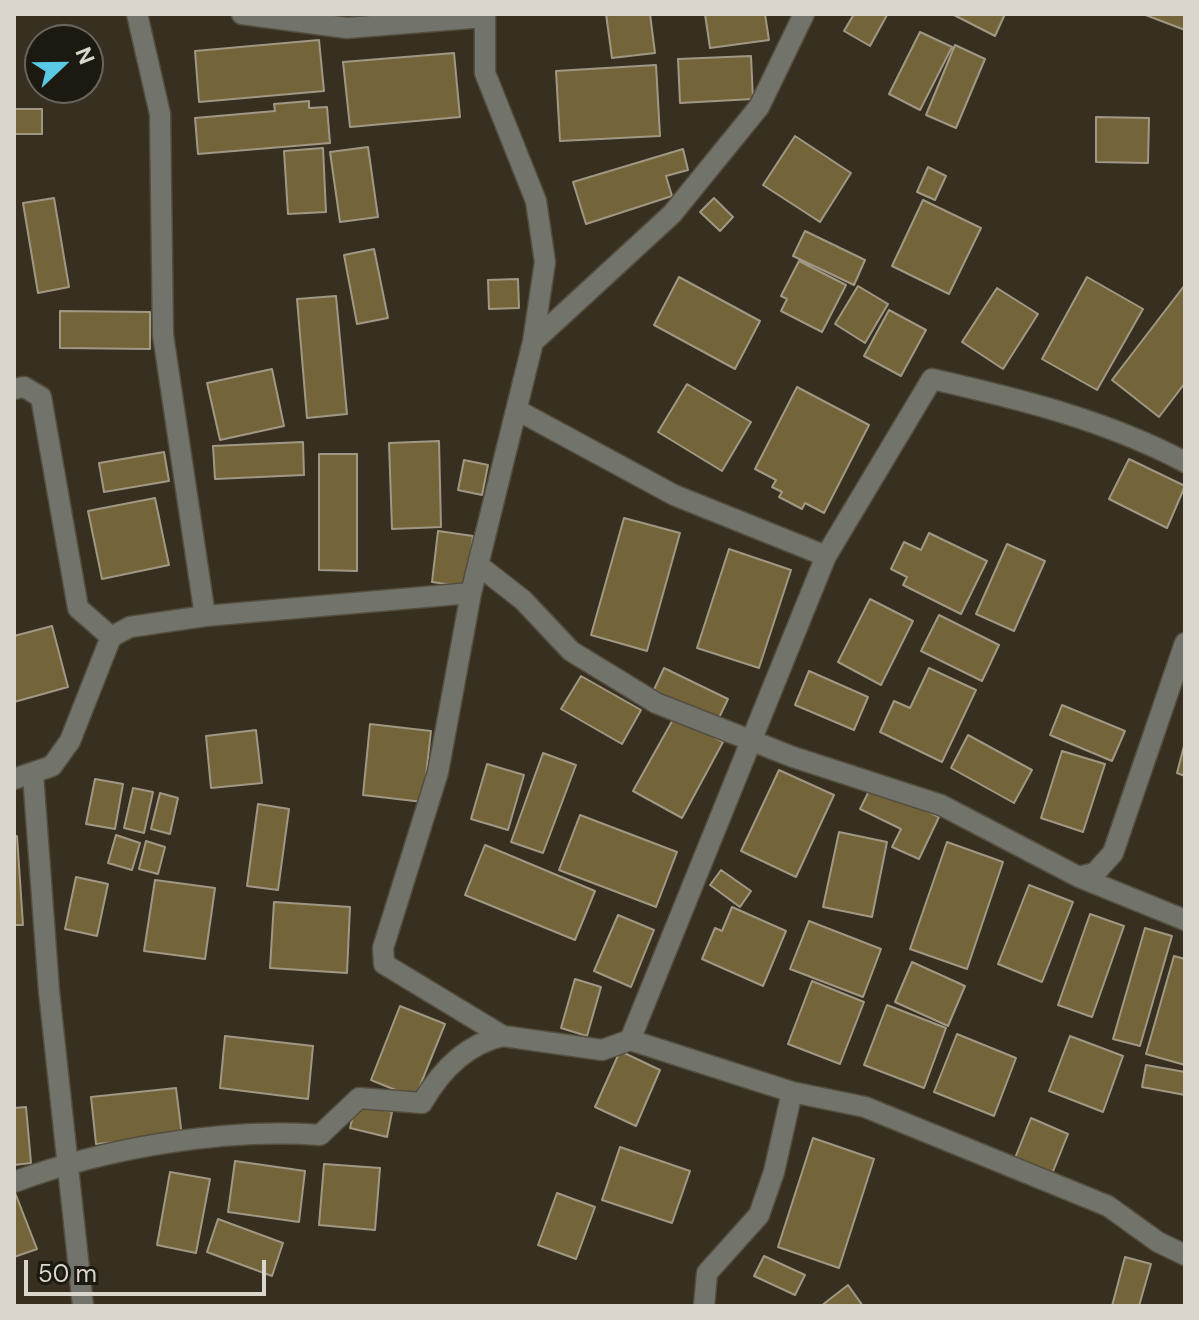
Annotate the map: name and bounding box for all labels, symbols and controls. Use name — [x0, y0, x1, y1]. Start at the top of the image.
north arrow — [24, 24, 104, 104]
text: N — [68, 43, 101, 68]
scale bar — [28, 1244, 270, 1294]
text: 50 m — [38, 1258, 97, 1289]

